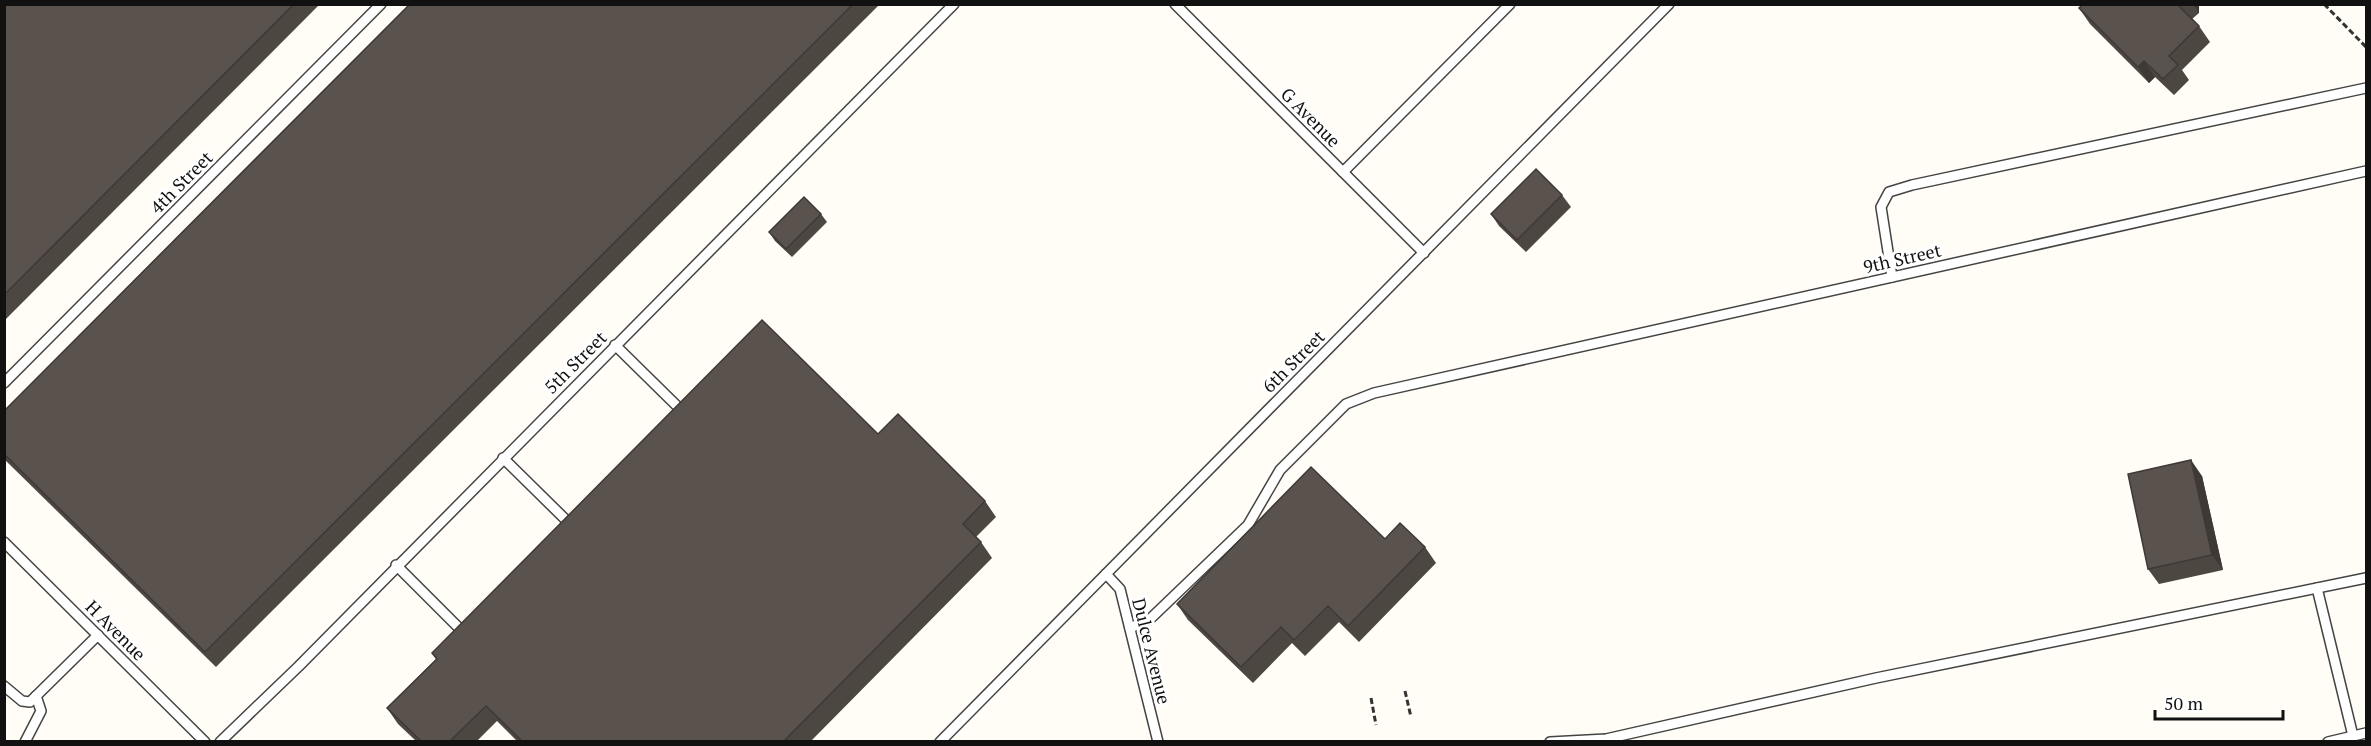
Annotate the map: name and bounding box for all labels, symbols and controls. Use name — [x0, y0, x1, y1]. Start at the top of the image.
street label: G Avenue — [1276, 82, 1346, 152]
street label: 4th Street — [144, 145, 218, 219]
street label: 9th Street — [1861, 237, 1944, 279]
street label: 6th Street — [1256, 324, 1330, 398]
street label: 5th Street — [538, 325, 612, 399]
street label: H Avenue — [81, 595, 151, 665]
street label: Dulce Avenue — [1127, 595, 1177, 707]
scale bar — [2155, 683, 2282, 721]
text: 50 m — [2164, 691, 2204, 715]

